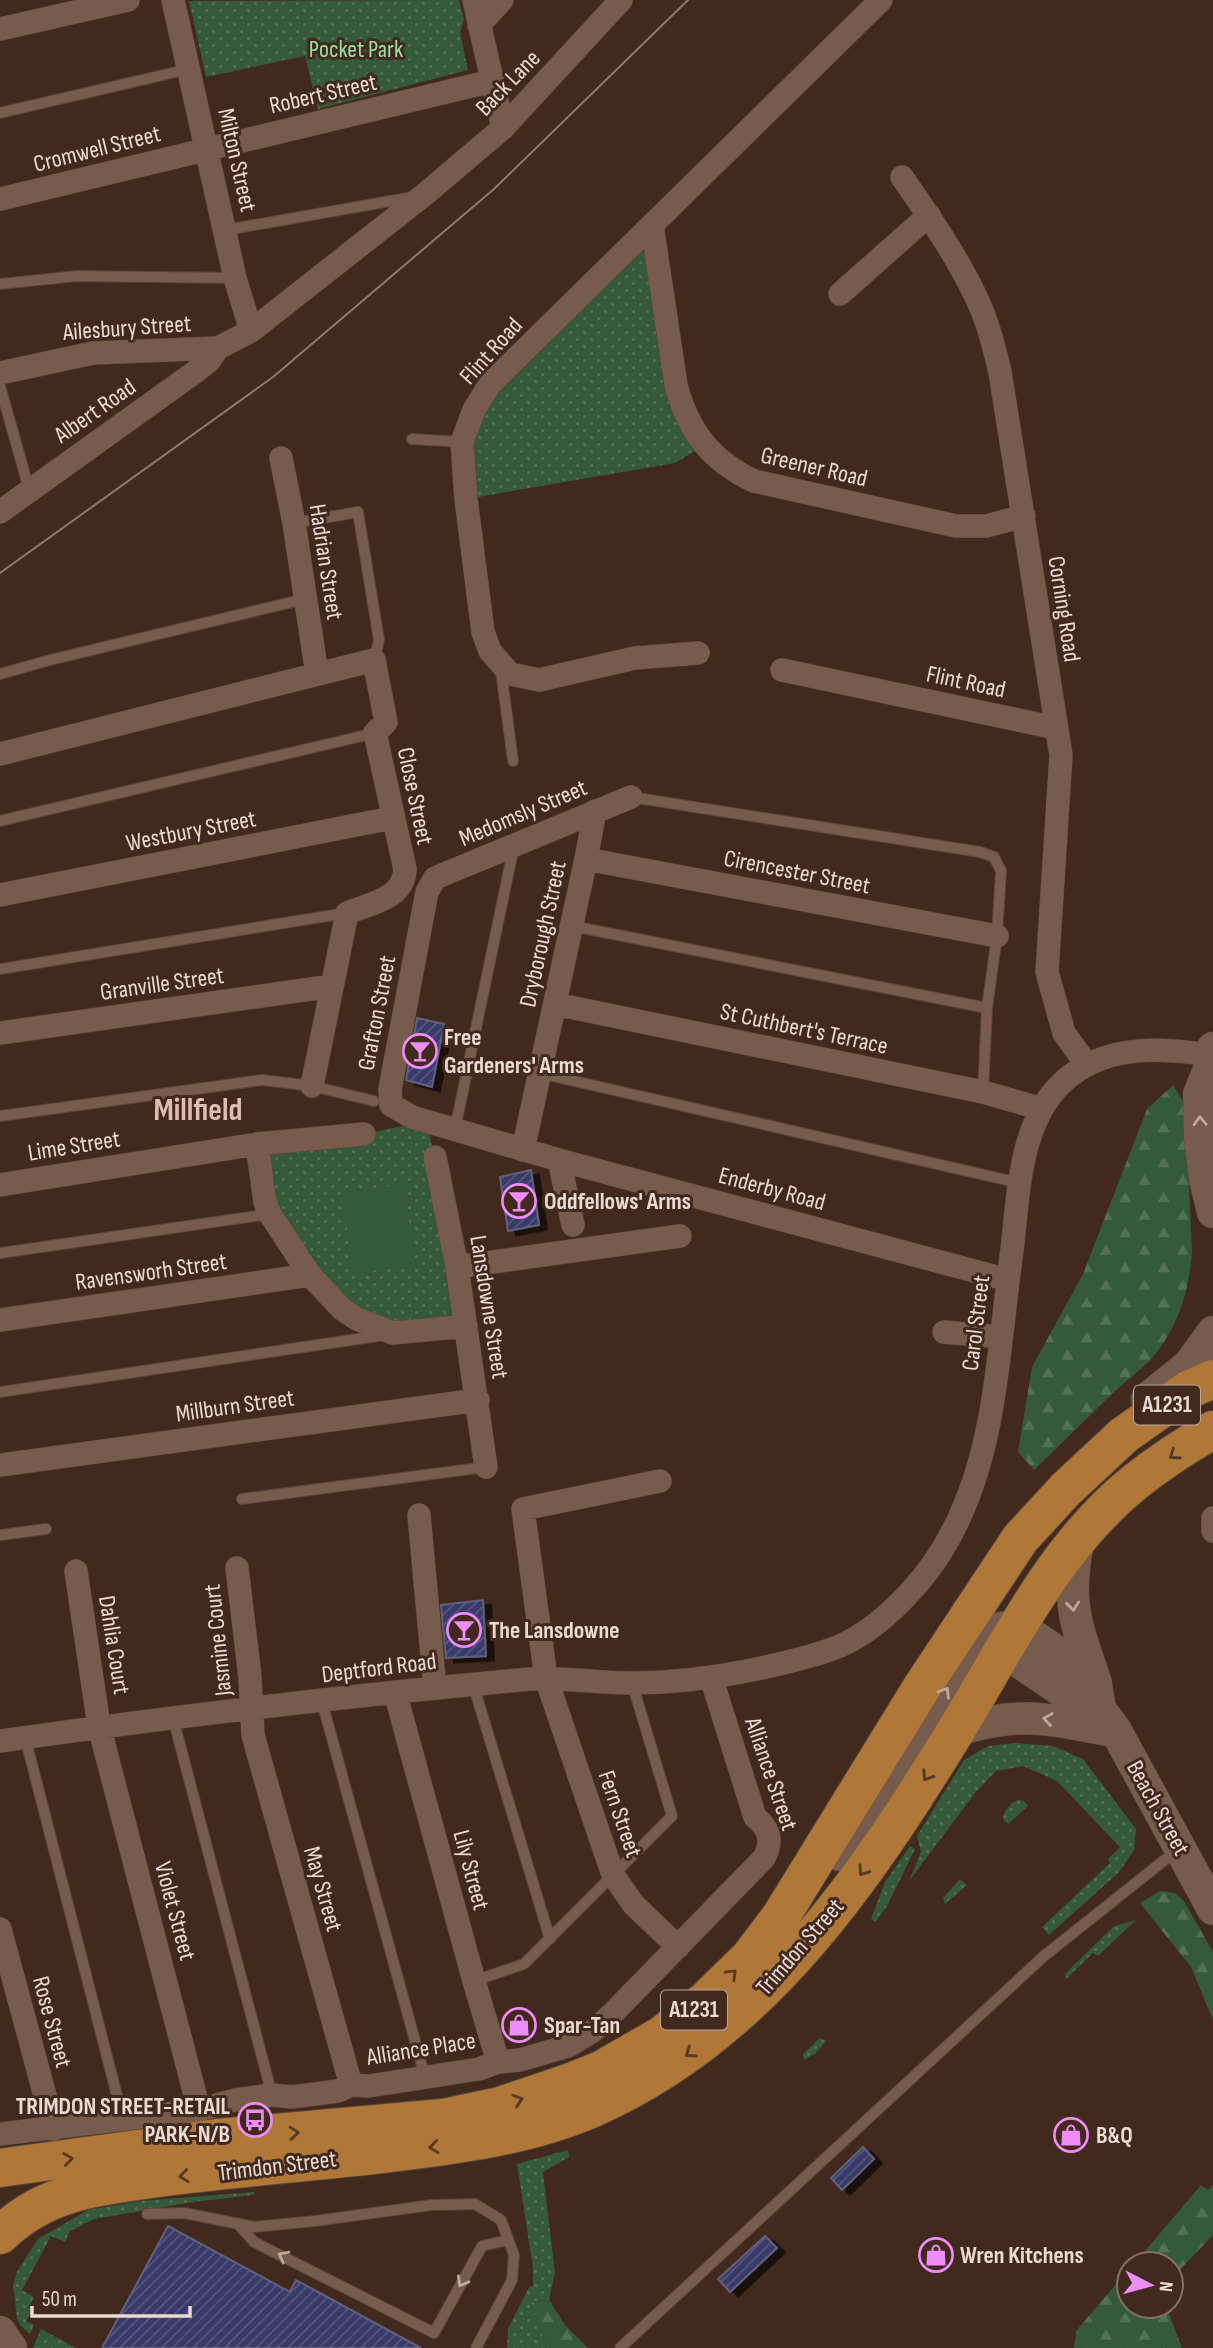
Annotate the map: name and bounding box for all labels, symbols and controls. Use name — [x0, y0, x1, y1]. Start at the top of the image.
park label: Pocket Park — [309, 35, 403, 64]
street label: Back Lane — [470, 44, 546, 122]
street label: Robert Street — [266, 68, 380, 120]
street label: Milton Street — [211, 106, 263, 214]
street label: Cromwell Street — [31, 119, 163, 179]
street label: Ailesbury Street — [61, 309, 192, 347]
street label: Flint Road — [453, 312, 529, 390]
street label: Albert Road — [48, 372, 141, 450]
street label: Greener Road — [758, 441, 870, 493]
street label: Hadrian Street — [303, 502, 349, 622]
street label: Corning Road — [1041, 554, 1087, 664]
street label: Flint Road — [924, 659, 1008, 705]
street label: Close Street — [391, 745, 439, 847]
street label: Medomsly Street — [455, 773, 591, 853]
street label: Westbury Street — [124, 804, 258, 858]
street label: Cirencester Street — [721, 844, 873, 900]
street label: Dryborough Street — [513, 858, 573, 1010]
street label: Grafton Street — [352, 953, 402, 1073]
street label: Granville Street — [98, 961, 226, 1007]
street label: St Cuthbert's Terrace — [718, 997, 890, 1061]
place label: Free Gardeners' Arms — [444, 1023, 584, 1080]
bar icon: Free Gardeners' Arms — [401, 1032, 439, 1070]
district label: Millfield — [154, 1091, 242, 1130]
one-way arrow — [1192, 1115, 1207, 1126]
street label: Lime Street — [26, 1124, 122, 1168]
street label: Enderby Road — [715, 1161, 829, 1217]
bar icon: Oddfellows' Arms — [500, 1182, 538, 1220]
place label: Oddfellows' Arms — [544, 1187, 691, 1216]
street label: Lansdowne Street — [463, 1233, 515, 1381]
street label: Ravensworh Street — [73, 1247, 229, 1297]
street label: Carol Street — [956, 1274, 996, 1372]
street label: Millburn Street — [174, 1383, 296, 1429]
road number: A1231 — [1134, 1386, 1200, 1424]
one-way arrow — [1168, 1447, 1181, 1460]
street label: Jasmine Court — [198, 1583, 238, 1698]
street label: Dahlia Court — [92, 1594, 136, 1696]
one-way arrow — [1065, 1601, 1080, 1612]
bar icon: The Lansdowne — [445, 1611, 483, 1649]
place label: The Lansdowne — [489, 1616, 620, 1645]
street label: Deptford Road — [320, 1647, 438, 1689]
one-way arrow — [937, 1687, 950, 1700]
one-way arrow — [1042, 1712, 1054, 1727]
street label: Alliance Street — [738, 1713, 804, 1834]
street label: Beach Street — [1120, 1756, 1196, 1860]
street label: Fern Street — [592, 1767, 648, 1861]
one-way arrow — [922, 1768, 935, 1781]
street label: Lily Street — [446, 1827, 496, 1913]
street label: May Street — [297, 1843, 349, 1935]
street label: Violet Street — [148, 1858, 202, 1964]
one-way arrow — [859, 1863, 871, 1876]
street label: Trimdon Street — [750, 1892, 850, 2002]
one-way arrow — [724, 1969, 737, 1982]
street label: Rose Street — [26, 1973, 78, 2071]
road number: A1231 — [661, 1991, 727, 2030]
shop icon: Spar-Tan — [500, 2006, 538, 2044]
place label: Spar-Tan — [544, 2011, 620, 2040]
street label: Alliance Place — [363, 2026, 478, 2072]
one-way arrow — [685, 2045, 698, 2057]
place label: TRIMDON STREET-RETAIL PARK-N/B — [16, 2092, 231, 2149]
one-way arrow — [511, 2094, 524, 2108]
bus stop icon: TRIMDON STREET-RETAIL PARK-N/B — [236, 2101, 274, 2139]
shop icon: B&Q — [1052, 2116, 1090, 2154]
place label: B&Q — [1096, 2121, 1133, 2150]
one-way arrow — [288, 2126, 299, 2141]
one-way arrow — [428, 2140, 440, 2155]
street label: Trimdon Street — [216, 2144, 338, 2188]
one-way arrow — [62, 2152, 74, 2167]
one-way arrow — [178, 2169, 189, 2184]
shop icon: Wren Kitchens — [917, 2236, 955, 2274]
place label: Wren Kitchens — [960, 2241, 1084, 2270]
north arrow — [1115, 2250, 1185, 2320]
one-way arrow — [278, 2251, 290, 2265]
scale bar — [32, 2274, 189, 2318]
one-way arrow — [457, 2274, 470, 2287]
text: N — [1153, 2280, 1177, 2293]
text: 50 m — [42, 2287, 77, 2312]

